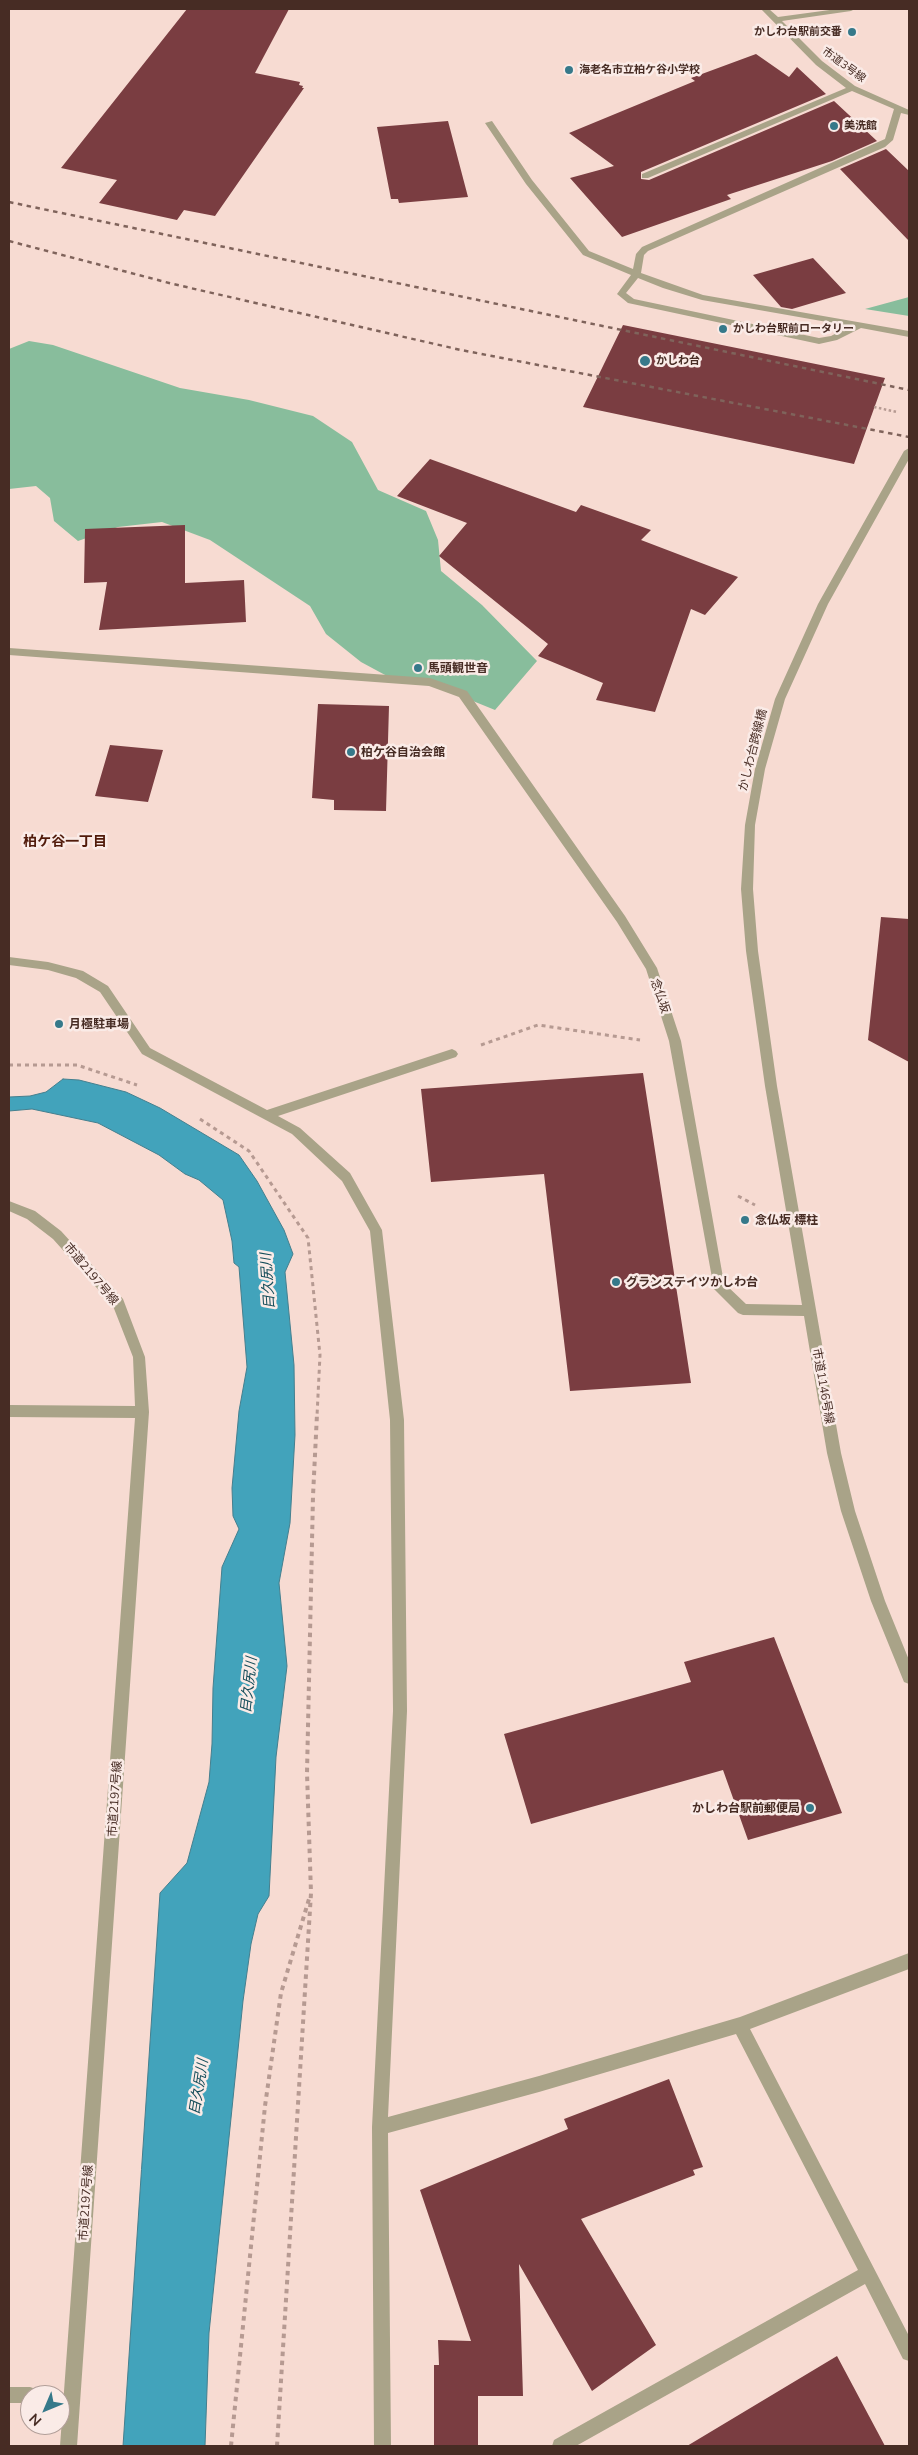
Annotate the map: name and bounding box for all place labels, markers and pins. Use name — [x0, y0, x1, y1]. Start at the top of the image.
place label: かしわ台駅前交番 — [754, 25, 842, 39]
marker: かしわ台駅前交番 — [846, 26, 858, 38]
place label: 海老名市立柏ケ谷小学校 — [579, 63, 700, 77]
marker: 海老名市立柏ケ谷小学校 — [563, 64, 575, 76]
place label: 美洗館 — [844, 119, 877, 133]
marker: 美洗館 — [828, 120, 840, 132]
place label: かしわ台駅前ロータリー — [733, 322, 854, 336]
marker: かしわ台駅前ロータリー — [717, 323, 729, 335]
marker: かしわ台 — [638, 354, 652, 368]
place label: かしわ台 — [656, 354, 700, 368]
place label: 馬頭観世音 — [428, 661, 488, 675]
marker: 馬頭観世音 — [412, 662, 424, 674]
place label: 柏ケ谷自治会館 — [361, 745, 445, 759]
marker: 柏ケ谷自治会館 — [345, 746, 357, 758]
place label: 月極駐車場 — [69, 1017, 129, 1031]
marker: 月極駐車場 — [53, 1018, 65, 1030]
place label: 念仏坂 標柱 — [755, 1213, 818, 1227]
marker: 念仏坂 標柱 — [739, 1214, 751, 1226]
place label: グランステイツかしわ台 — [626, 1275, 758, 1289]
marker: グランステイツかしわ台 — [610, 1276, 622, 1288]
place label: かしわ台駅前郵便局 — [692, 1801, 800, 1815]
marker: かしわ台駅前郵便局 — [804, 1802, 816, 1814]

